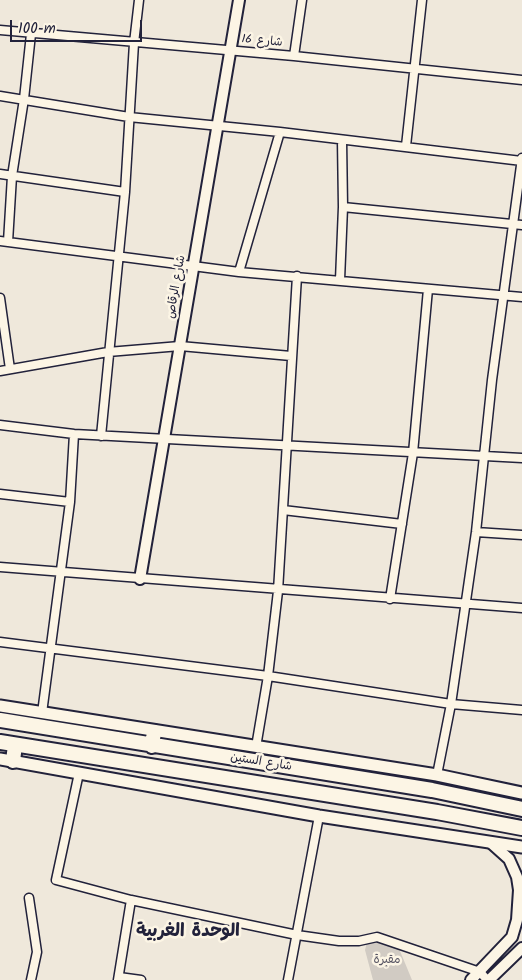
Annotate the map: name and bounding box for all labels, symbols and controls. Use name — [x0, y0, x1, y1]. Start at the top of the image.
scale bar — [12, 10, 145, 42]
text: 100 m — [18, 17, 56, 41]
street label: شارع 16 — [241, 33, 283, 51]
street label: شارع الرقاص — [164, 254, 190, 320]
street label: شارع الستين — [229, 751, 293, 775]
district label: الوحدة الغربية — [136, 922, 240, 944]
park label: مقبرة — [374, 954, 400, 968]

